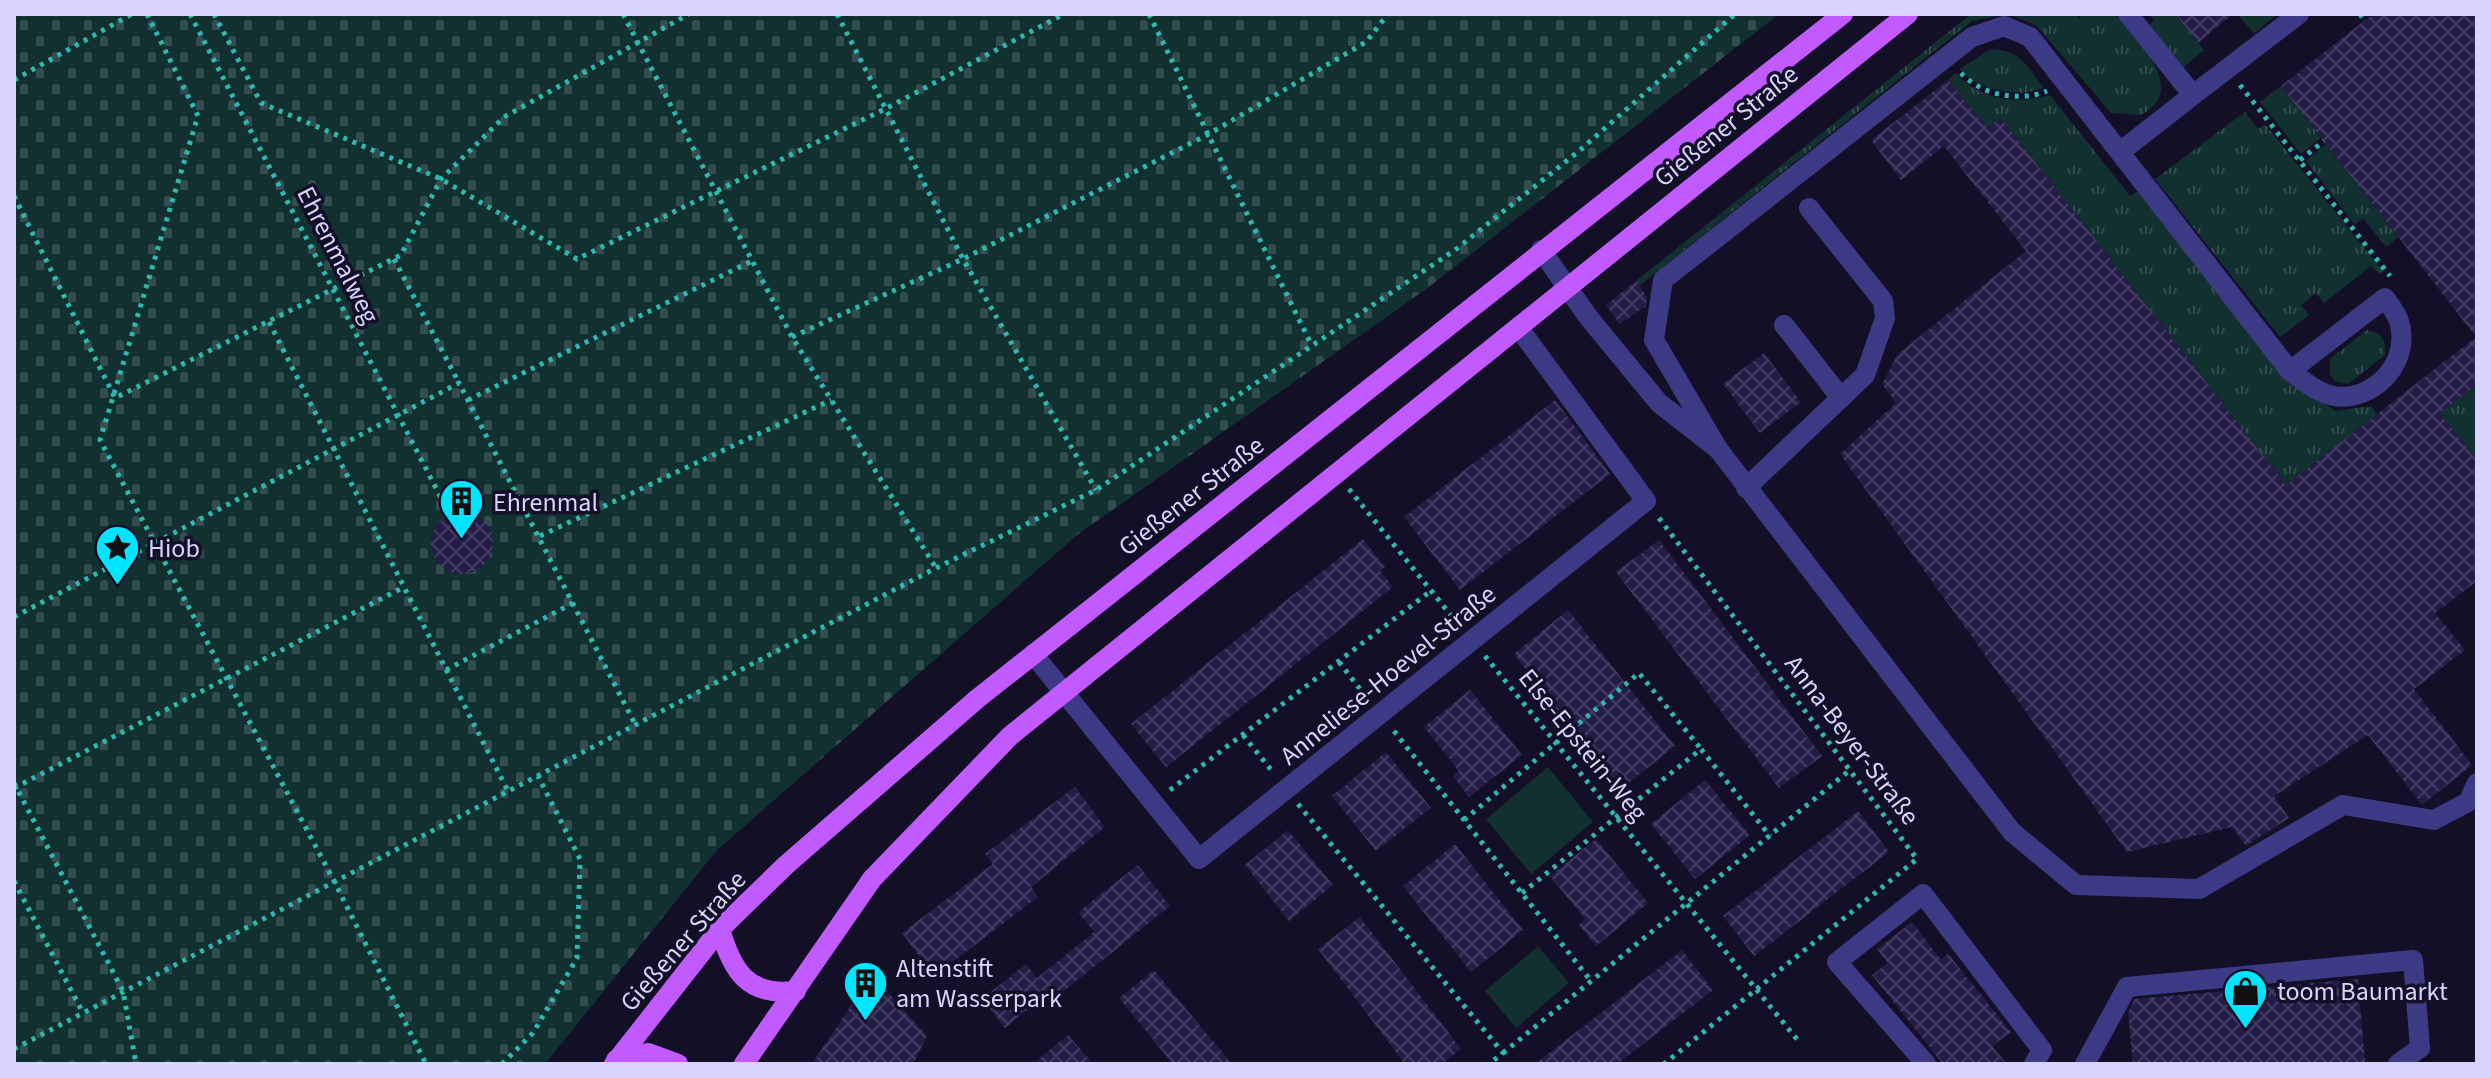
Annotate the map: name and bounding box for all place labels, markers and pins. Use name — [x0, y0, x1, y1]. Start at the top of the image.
building icon: Ehrenmal — [438, 478, 486, 541]
place label: Ehrenmal — [493, 484, 598, 521]
place icon: Hiob — [93, 524, 141, 587]
place label: Hiob — [148, 530, 200, 567]
place label: Altenstift am Wasserpark — [896, 950, 1062, 1017]
building icon: Altenstift am Wasserpark — [841, 959, 889, 1022]
shop icon: toom Baumarkt — [2222, 967, 2270, 1030]
place label: toom Baumarkt — [2277, 973, 2448, 1010]

